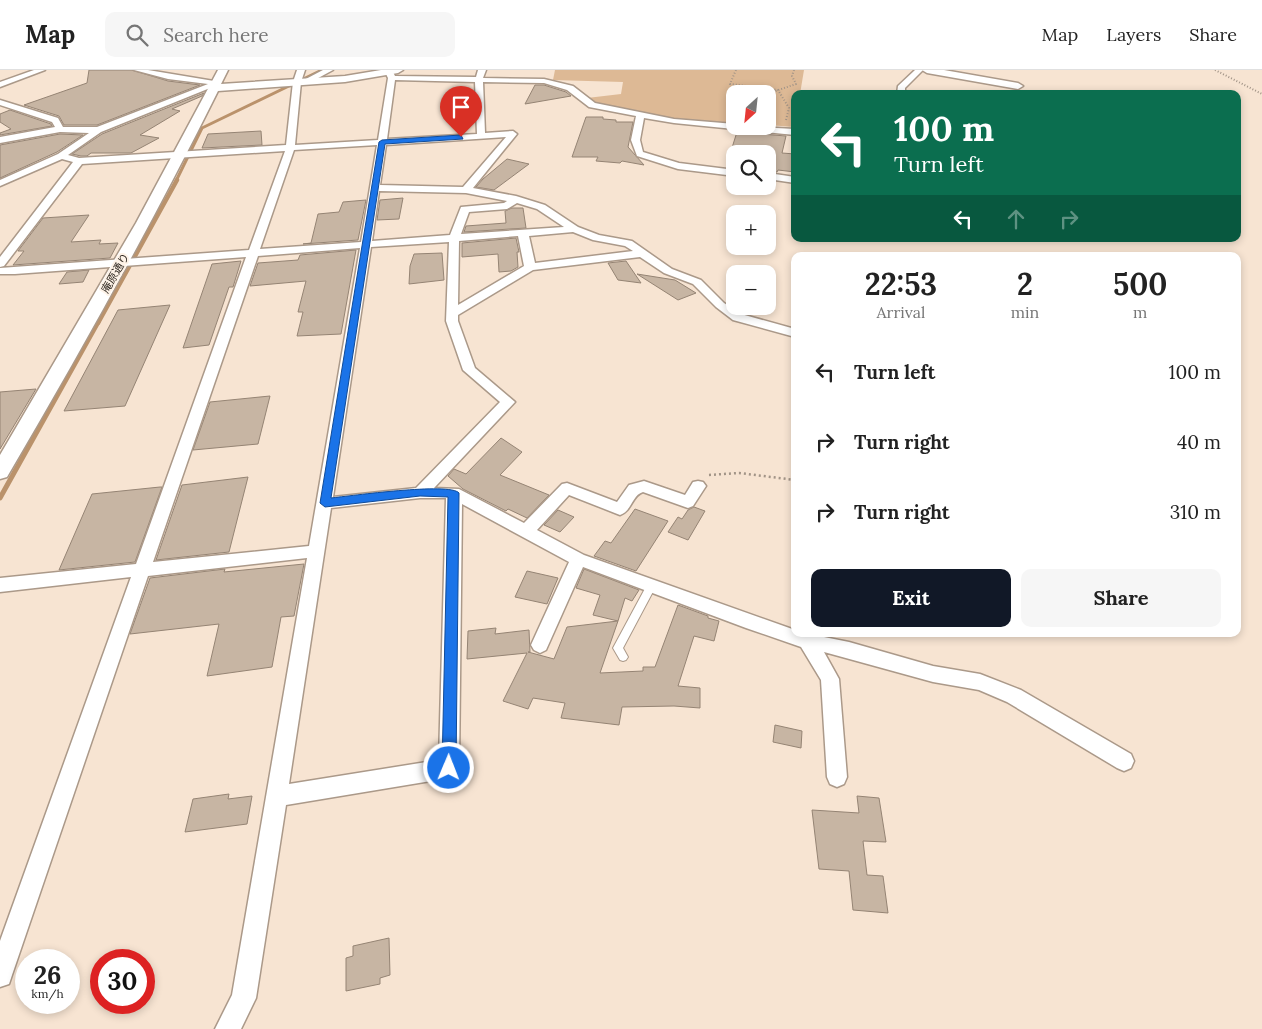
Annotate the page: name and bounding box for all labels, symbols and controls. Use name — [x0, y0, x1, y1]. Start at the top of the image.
search box — [105, 12, 455, 57]
text: Map — [25, 19, 75, 50]
icon: search — [123, 21, 151, 49]
text: Search here — [163, 23, 269, 47]
text: Map — [1042, 23, 1078, 46]
text: Layers — [1106, 23, 1161, 46]
text: Share — [1189, 23, 1237, 46]
north arrow — [726, 85, 776, 135]
map controls — [726, 85, 776, 315]
pin — [440, 86, 482, 137]
icon: arrive — [447, 93, 475, 121]
text: 100 m — [894, 106, 994, 151]
icon: left — [811, 110, 876, 175]
button: search — [726, 145, 776, 195]
text: Turn left — [894, 150, 984, 178]
button: + — [726, 205, 776, 255]
icon: left — [949, 205, 977, 233]
icon: ahead — [1002, 205, 1030, 233]
icon: right — [1055, 205, 1083, 233]
street label: 庵原通り — [98, 250, 132, 296]
button: − — [726, 265, 776, 315]
text: 22:53 — [865, 265, 937, 303]
text: 2 — [1017, 265, 1033, 303]
text: 500 — [1113, 265, 1167, 303]
text: Arrival — [876, 302, 925, 322]
text: min — [1011, 302, 1039, 322]
text: m — [1133, 302, 1147, 322]
icon: left — [811, 358, 839, 386]
text: Turn left — [854, 360, 935, 384]
text: 100 m — [1169, 360, 1221, 384]
icon: right — [811, 428, 839, 456]
text: Turn right — [854, 430, 950, 454]
text: 40 m — [1177, 430, 1221, 454]
icon: right — [811, 498, 839, 526]
text: Turn right — [854, 500, 950, 524]
text: 310 m — [1170, 500, 1221, 524]
button: Exit — [811, 569, 1011, 627]
button: Share — [1021, 569, 1221, 627]
position arrow — [422, 741, 474, 793]
speed limit sign: 30 — [90, 949, 155, 1014]
text: 26 — [34, 959, 61, 991]
text: km/h — [31, 986, 64, 1001]

